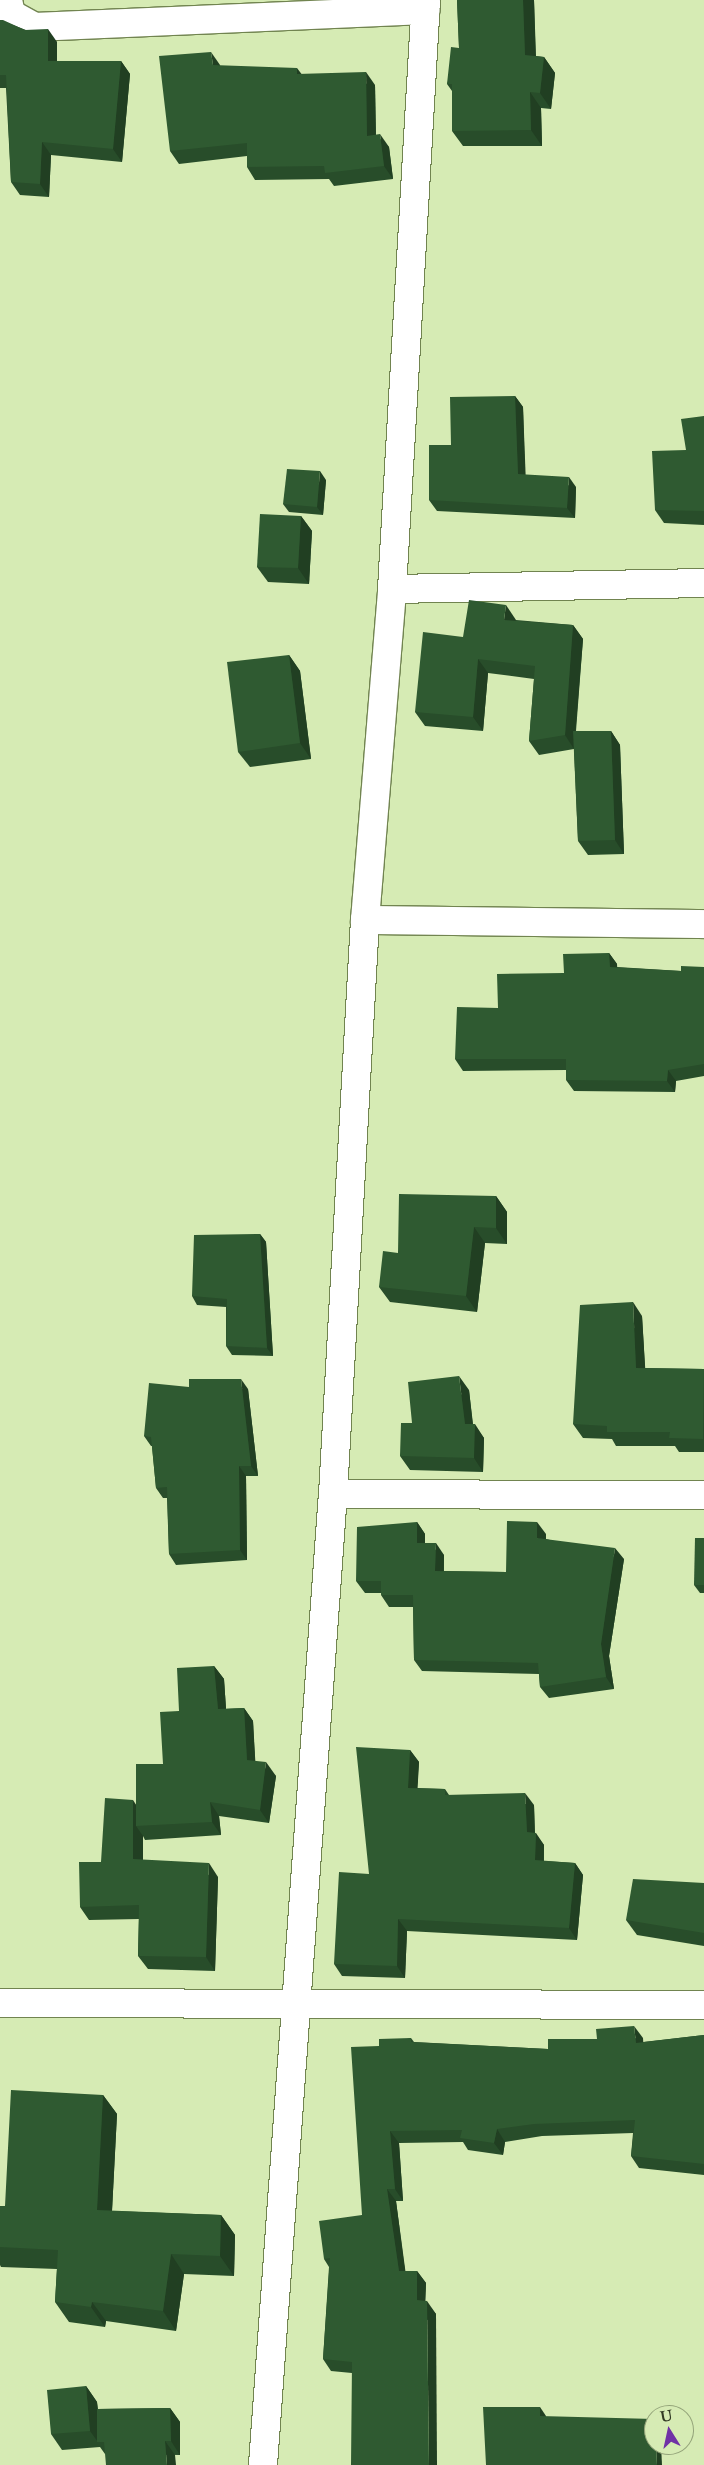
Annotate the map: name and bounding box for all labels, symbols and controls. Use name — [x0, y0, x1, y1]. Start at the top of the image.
north arrow — [644, 2405, 694, 2455]
text: U — [659, 2406, 674, 2426]

